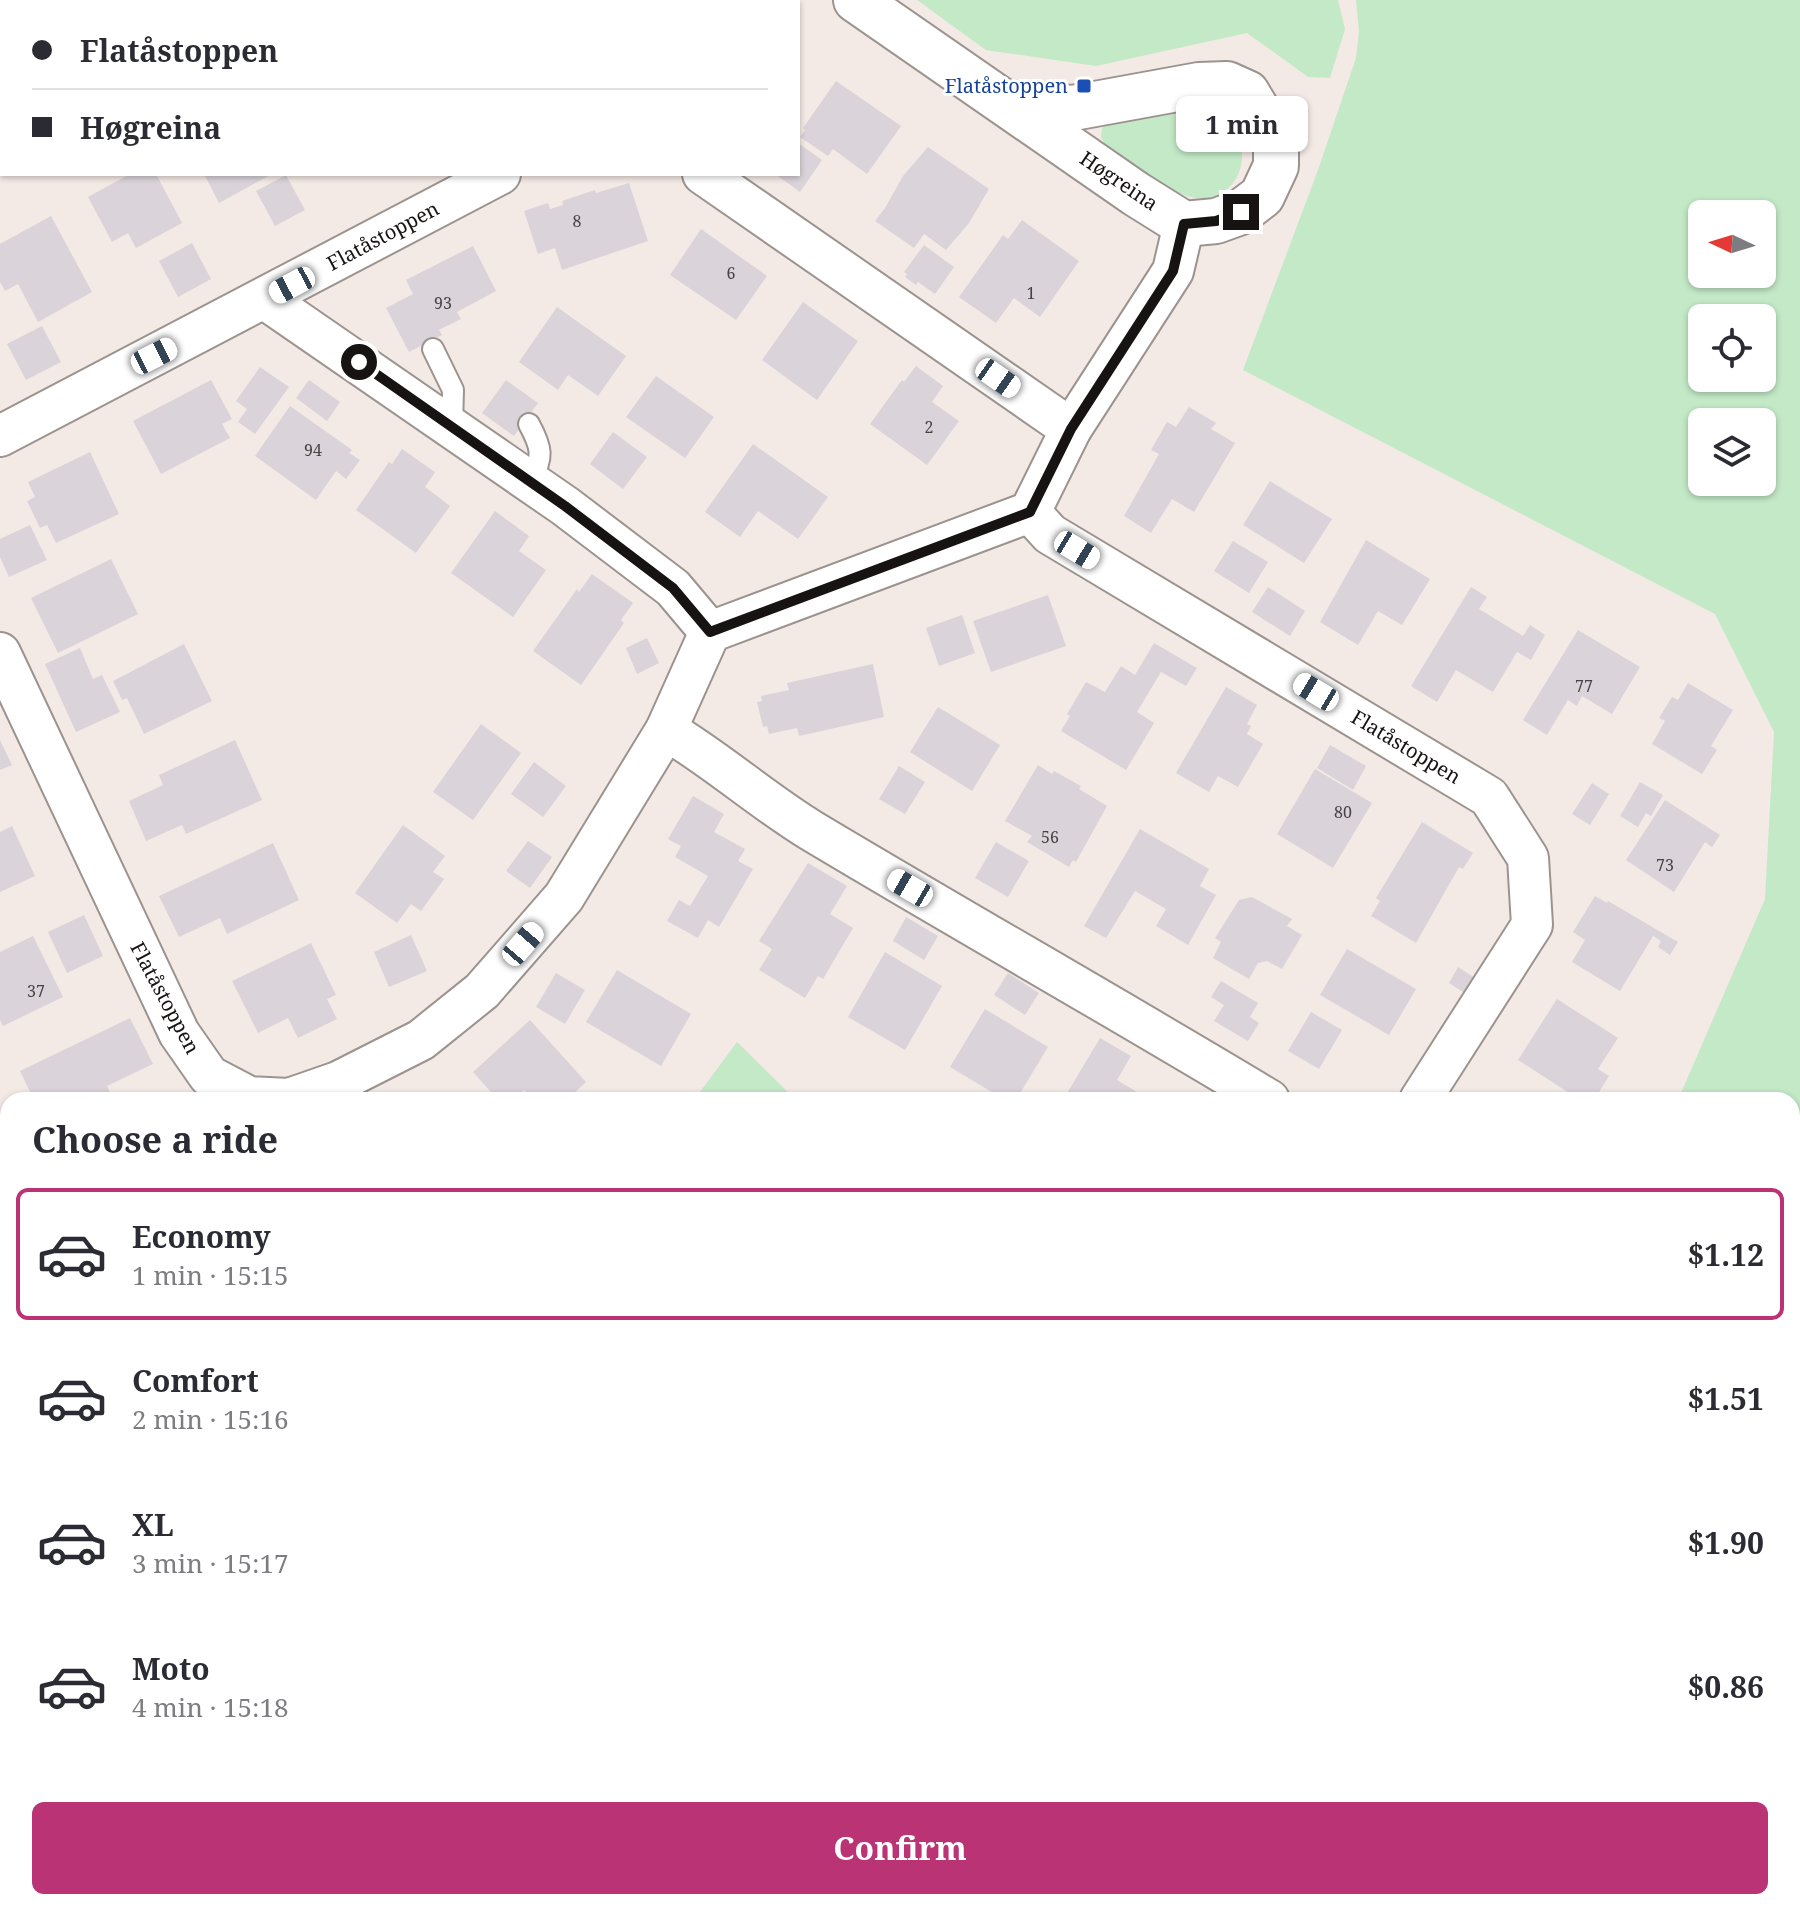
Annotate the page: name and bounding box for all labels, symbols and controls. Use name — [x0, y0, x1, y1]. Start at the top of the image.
text: Flatåstoppen — [80, 30, 278, 71]
place label: Flatåstoppen — [945, 72, 1068, 99]
marker: Flatåstoppen — [1075, 77, 1093, 95]
callout: 1 min — [1175, 96, 1307, 152]
text: 1 min — [1205, 106, 1279, 142]
text: Høgreina — [80, 107, 221, 148]
street label: Høgreina — [1075, 145, 1164, 217]
route end — [1223, 194, 1259, 230]
street label: Flatåstoppen — [322, 195, 444, 276]
north arrow — [1688, 200, 1776, 288]
map controls — [1688, 200, 1776, 496]
house number: 8 — [573, 210, 582, 232]
house number: 6 — [727, 262, 736, 284]
car — [265, 263, 319, 307]
house number: 1 — [1027, 282, 1035, 304]
house number: 93 — [434, 292, 452, 314]
button: locate — [1688, 304, 1776, 392]
car — [127, 334, 181, 378]
route start — [341, 344, 377, 380]
car — [971, 354, 1025, 402]
button: layers — [1688, 408, 1776, 496]
house number: 2 — [925, 416, 933, 438]
house number: 94 — [304, 439, 322, 461]
car — [1050, 527, 1104, 573]
car — [1289, 669, 1343, 715]
house number: 77 — [1575, 675, 1593, 697]
street label: Flatåstoppen — [1346, 703, 1466, 790]
house number: 80 — [1334, 801, 1352, 823]
house number: 56 — [1041, 826, 1059, 848]
house number: 73 — [1656, 854, 1674, 876]
car — [883, 866, 937, 910]
car — [498, 918, 548, 970]
street label: Flatåstoppen — [125, 937, 206, 1059]
house number: 37 — [27, 980, 45, 1002]
text: Choose a ride — [32, 1115, 278, 1164]
text: Economy — [132, 1216, 271, 1257]
icon: car — [36, 1218, 108, 1290]
text: $1.12 — [1687, 1234, 1764, 1275]
text: 1 min · 15:15 — [132, 1257, 289, 1293]
text: Comfort — [132, 1360, 259, 1401]
icon: car — [36, 1362, 108, 1434]
text: $1.51 — [1687, 1378, 1764, 1419]
text: 2 min · 15:16 — [132, 1401, 289, 1437]
text: XL — [132, 1504, 174, 1545]
icon: car — [36, 1506, 108, 1578]
text: $1.90 — [1687, 1522, 1764, 1563]
text: 3 min · 15:17 — [132, 1545, 289, 1581]
text: Moto — [132, 1648, 210, 1689]
icon: car — [36, 1650, 108, 1722]
text: $0.86 — [1687, 1666, 1764, 1707]
text: 4 min · 15:18 — [132, 1689, 289, 1725]
button: Confirm — [32, 1802, 1768, 1894]

